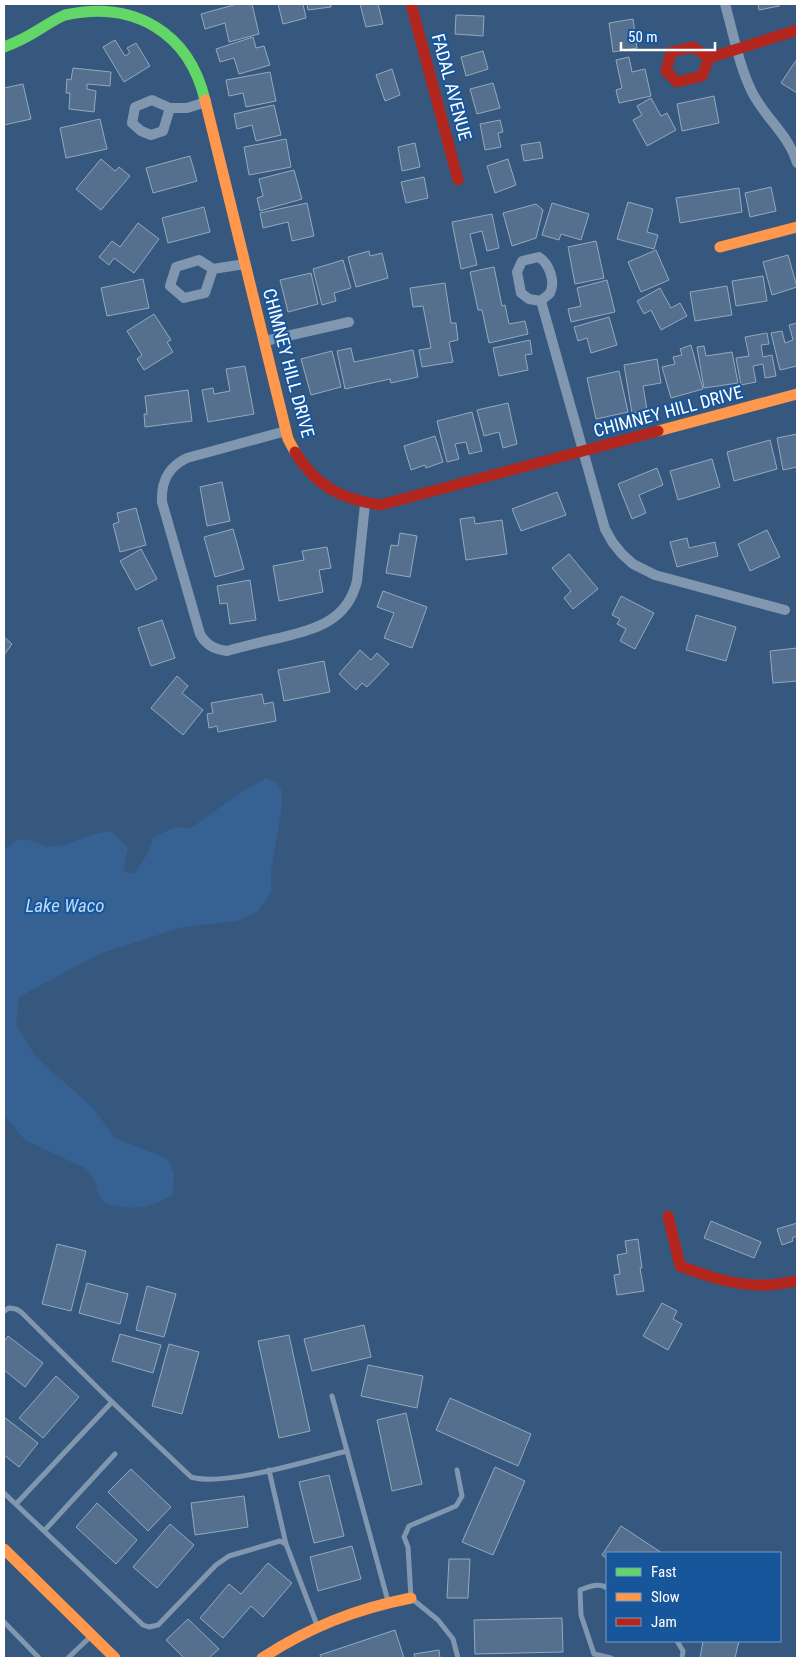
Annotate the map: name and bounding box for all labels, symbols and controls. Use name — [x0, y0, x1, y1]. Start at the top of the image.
scale bar — [621, 20, 715, 52]
text: 50 m — [628, 28, 658, 46]
street label: FADAL AVENUE — [428, 31, 476, 143]
street label: CHIMNEY HILL DRIVE — [259, 286, 319, 440]
street label: CHIMNEY HILL DRIVE — [591, 381, 745, 441]
water label: Lake Waco — [25, 894, 105, 917]
legend — [606, 1552, 781, 1642]
text: Fast — [651, 1563, 676, 1581]
text: Slow — [651, 1588, 680, 1606]
text: Jam — [651, 1613, 677, 1631]

